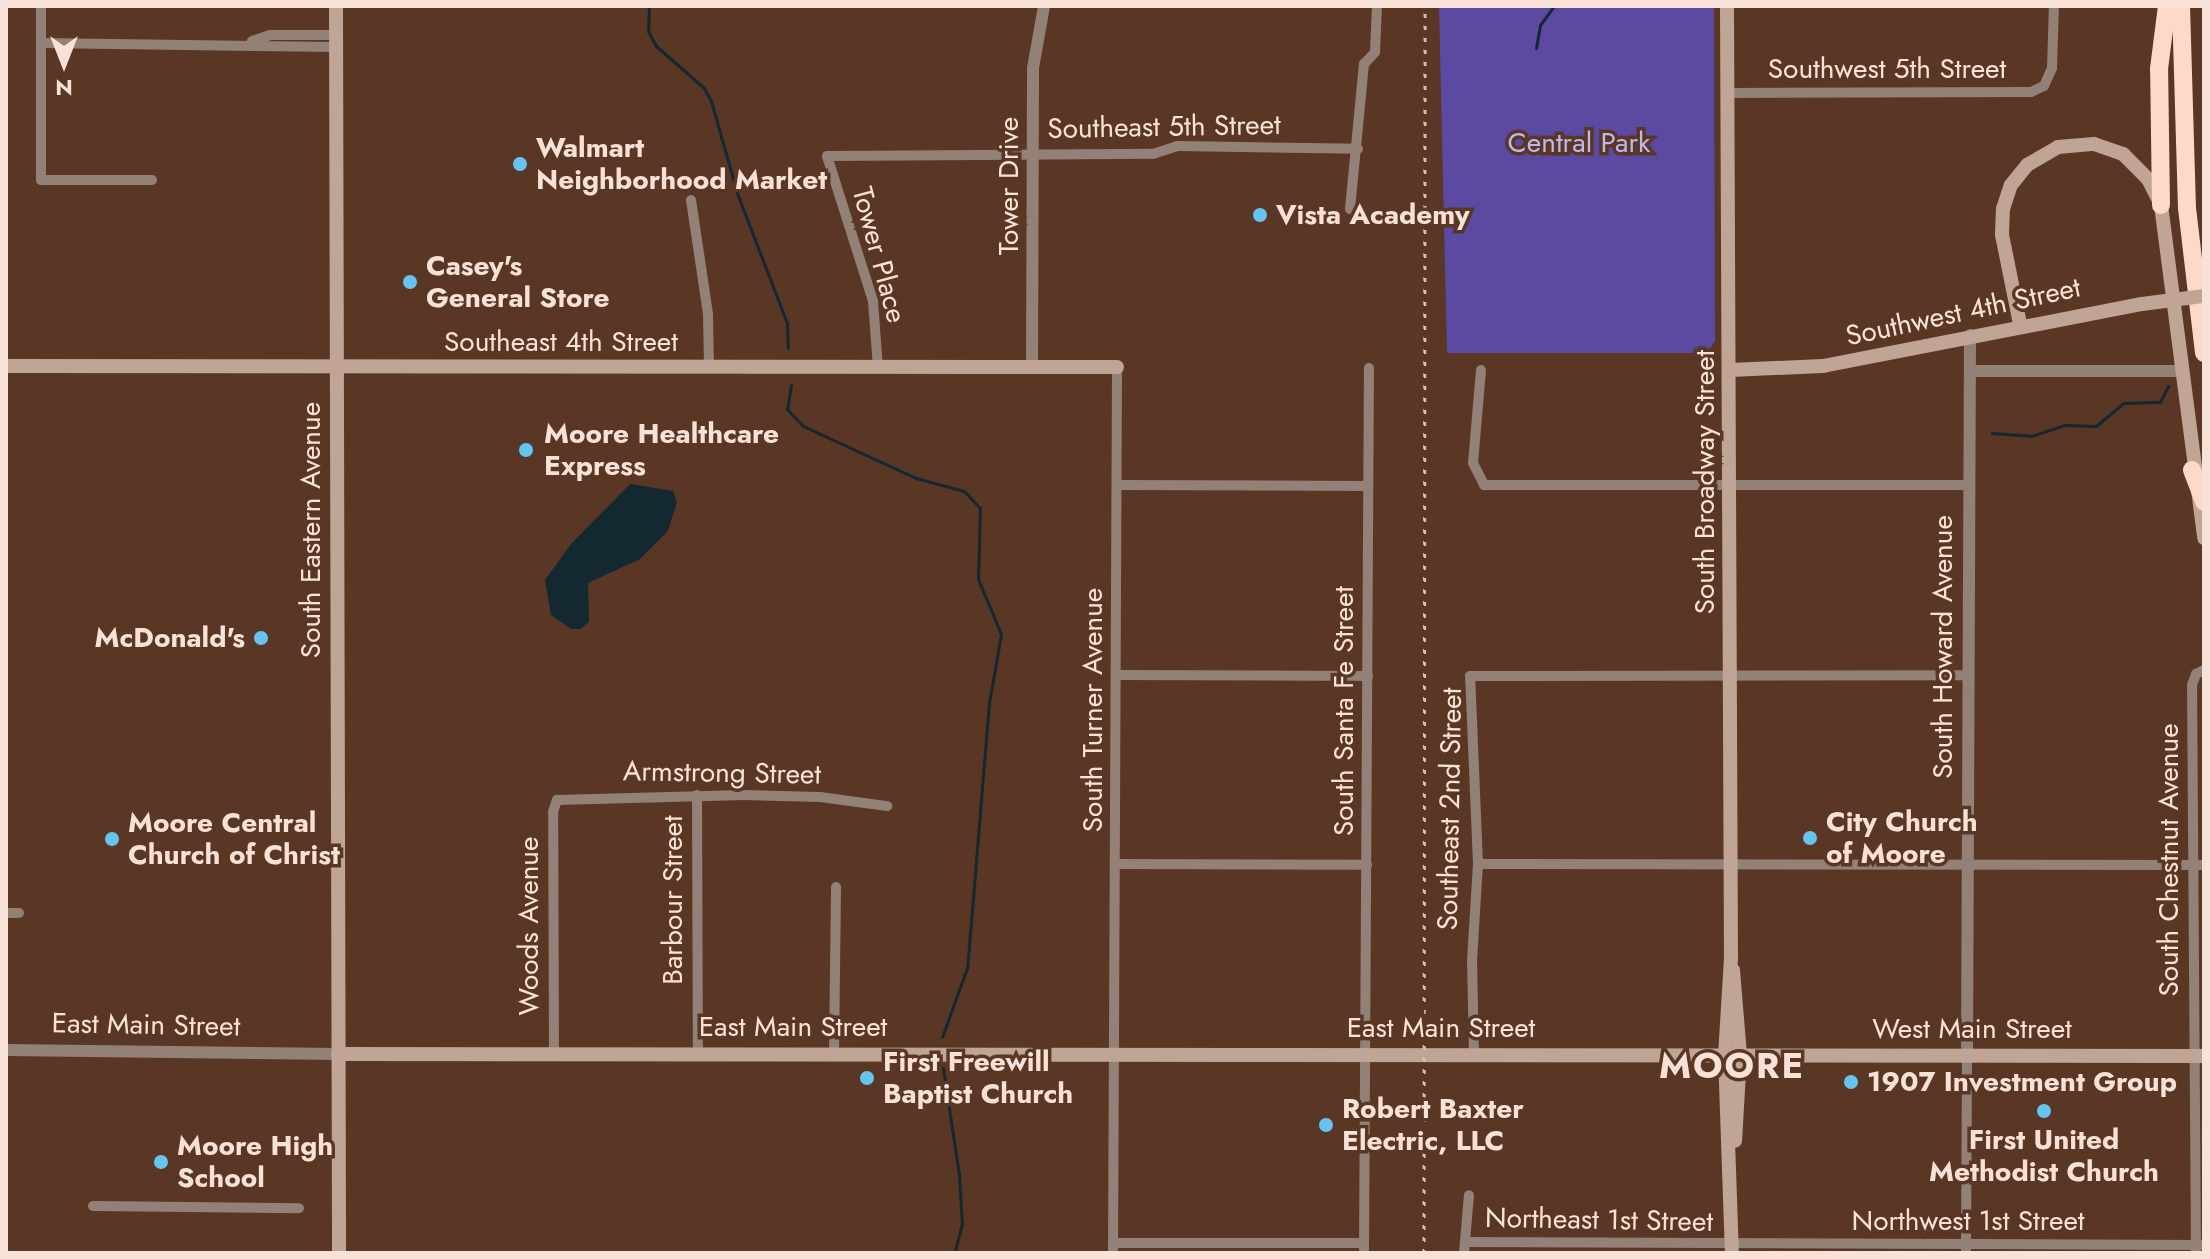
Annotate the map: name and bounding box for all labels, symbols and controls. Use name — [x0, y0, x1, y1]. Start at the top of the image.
north arrow — [24, 24, 104, 104]
street label: Southwest 5th Street — [1768, 52, 2006, 86]
text: N — [55, 72, 73, 104]
street label: Southeast 5th Street — [1047, 108, 1281, 146]
street label: Tower Drive — [992, 117, 1026, 255]
park label: Central Park — [1508, 126, 1650, 160]
place label: Walmart Neighborhood Market — [536, 131, 827, 197]
marker: Walmart Neighborhood Market — [511, 155, 529, 173]
street label: Tower Place — [845, 183, 913, 327]
place label: Vista Academy — [1276, 198, 1470, 232]
marker: Vista Academy — [1251, 206, 1269, 224]
place label: Casey's General Store — [426, 249, 610, 315]
street label: Southwest 4th Street — [1843, 271, 2083, 353]
marker: Casey's General Store — [401, 273, 419, 291]
street label: Southeast 4th Street — [444, 325, 678, 359]
street label: South Broadway Street — [1688, 350, 1722, 614]
street label: South Eastern Avenue — [294, 402, 328, 658]
place label: Moore Healthcare Express — [544, 417, 779, 483]
marker: Moore Healthcare Express — [515, 439, 537, 461]
street label: South Howard Avenue — [1926, 515, 1960, 779]
street label: South Santa Fe Street — [1327, 586, 1361, 836]
street label: South Turner Avenue — [1076, 588, 1110, 832]
place label: McDonald's — [95, 621, 245, 655]
marker: McDonald's — [252, 629, 270, 647]
street label: Southeast 2nd Street — [1431, 687, 1469, 931]
street label: South Chestnut Avenue — [2152, 723, 2186, 997]
street label: Armstrong Street — [623, 754, 821, 792]
place label: City Church of Moore — [1826, 805, 1978, 871]
place label: Moore Central Church of Christ — [128, 806, 340, 872]
street label: Barbour Street — [656, 815, 690, 985]
marker: City Church of Moore — [1801, 829, 1819, 847]
marker: Moore Central Church of Christ — [103, 830, 121, 848]
street label: Woods Avenue — [512, 837, 546, 1015]
street label: East Main Street — [51, 1007, 241, 1043]
street label: East Main Street — [699, 1010, 887, 1044]
street label: East Main Street — [1347, 1011, 1535, 1045]
street label: West Main Street — [1872, 1012, 2072, 1046]
district label: MOORE — [1659, 1044, 1805, 1088]
place label: First Freewill Baptist Church — [883, 1045, 1073, 1111]
place label: 1907 Investment Group — [1867, 1065, 2177, 1099]
marker: First Freewill Baptist Church — [858, 1069, 876, 1087]
marker: 1907 Investment Group — [1842, 1073, 1860, 1091]
place label: Robert Baxter Electric, LLC — [1342, 1092, 1524, 1158]
marker: First United Methodist Church — [2035, 1102, 2053, 1120]
marker: Robert Baxter Electric, LLC — [1317, 1116, 1335, 1134]
place label: First United Methodist Church — [1929, 1123, 2159, 1189]
place label: Moore High School — [177, 1129, 333, 1195]
marker: Moore High School — [152, 1153, 170, 1171]
street label: Northeast 1st Street — [1485, 1201, 1713, 1239]
street label: Northwest 1st Street — [1851, 1204, 2085, 1238]

